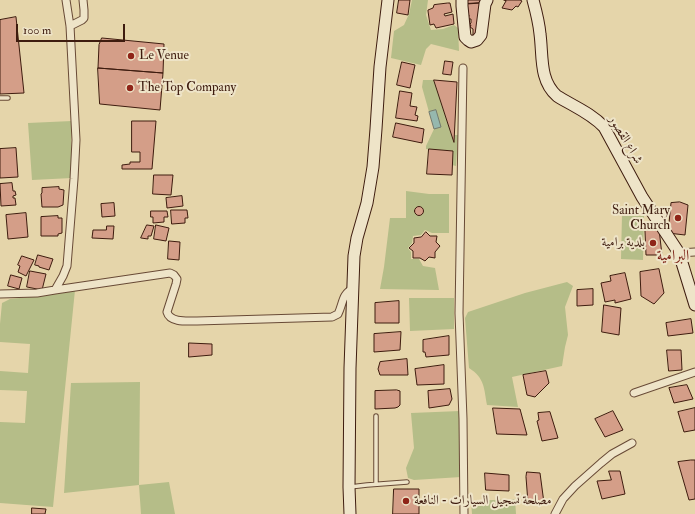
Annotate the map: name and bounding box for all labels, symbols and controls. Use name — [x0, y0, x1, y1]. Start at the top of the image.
scale bar — [18, 16, 127, 42]
text: 100 m — [23, 23, 51, 38]
place label: Le Venue — [139, 48, 189, 64]
marker: Le Venue — [126, 51, 136, 61]
place label: The Top Company — [138, 80, 236, 96]
marker: The Top Company — [125, 83, 135, 93]
street label: شراع القصور — [605, 113, 645, 167]
place label: Saint Mary Church — [612, 203, 670, 234]
marker: Saint Mary Church — [673, 213, 683, 223]
place label: بلدية برامية — [601, 235, 645, 251]
marker: بلدية برامية — [648, 238, 658, 248]
district label: البرامية — [657, 248, 689, 266]
place label: مصلحة تسجيل السيارات - النافعة — [414, 493, 551, 509]
marker: مصلحة تسجيل السيارات - النافعة — [401, 496, 411, 506]

